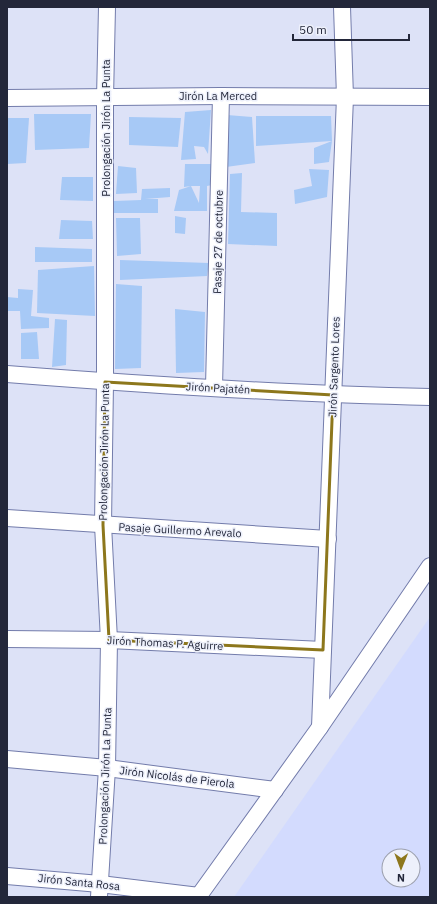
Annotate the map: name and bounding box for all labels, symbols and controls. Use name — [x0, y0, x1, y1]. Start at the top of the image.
scale bar — [293, 16, 409, 42]
text: 50 m — [299, 22, 327, 37]
street label: Prolongación Jirón La Punta — [99, 59, 113, 197]
street label: Jirón La Merced — [179, 89, 257, 103]
street label: Pasaje 27 de octubre — [210, 190, 226, 294]
street label: Jirón Sargento Lores — [325, 316, 343, 418]
street label: Jirón Pajatén — [185, 379, 251, 397]
street label: Prolongación Jirón La Punta — [96, 383, 112, 521]
street label: Pasaje Guillermo Arevalo — [118, 520, 242, 540]
street label: Jirón Thomas P. Aguirre — [106, 633, 224, 653]
street label: Prolongación Jirón La Punta — [96, 707, 114, 845]
street label: Jirón Nicolás de Pierola — [119, 763, 235, 791]
north arrow — [381, 848, 421, 888]
street label: Jirón Santa Rosa — [37, 871, 121, 893]
text: N — [397, 871, 405, 885]

